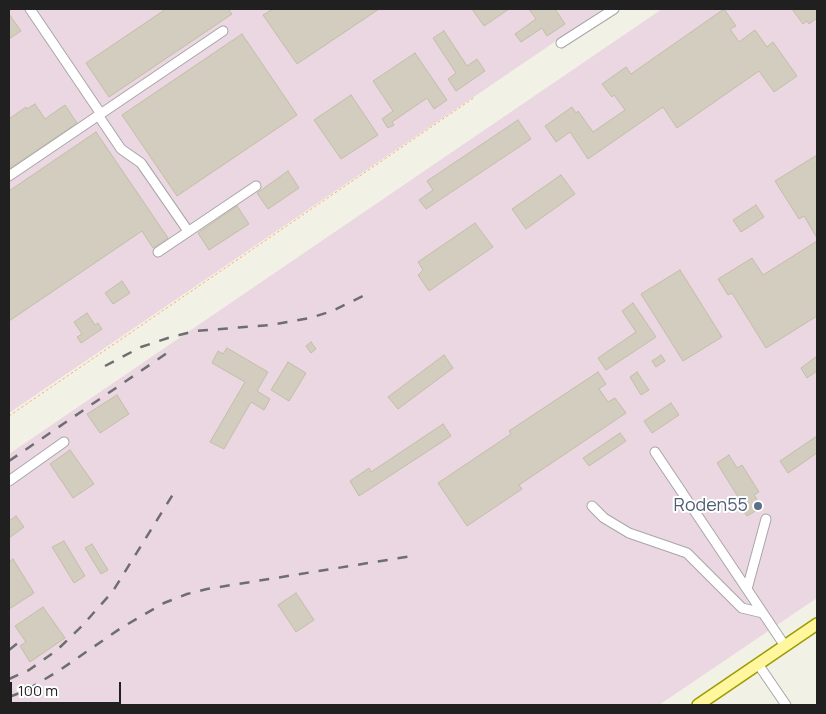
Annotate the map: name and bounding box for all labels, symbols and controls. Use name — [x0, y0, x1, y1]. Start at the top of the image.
place label: Roden55 — [674, 495, 748, 517]
marker: Roden55 — [752, 500, 764, 512]
scale bar — [12, 672, 124, 704]
text: 100 m — [18, 680, 58, 701]

